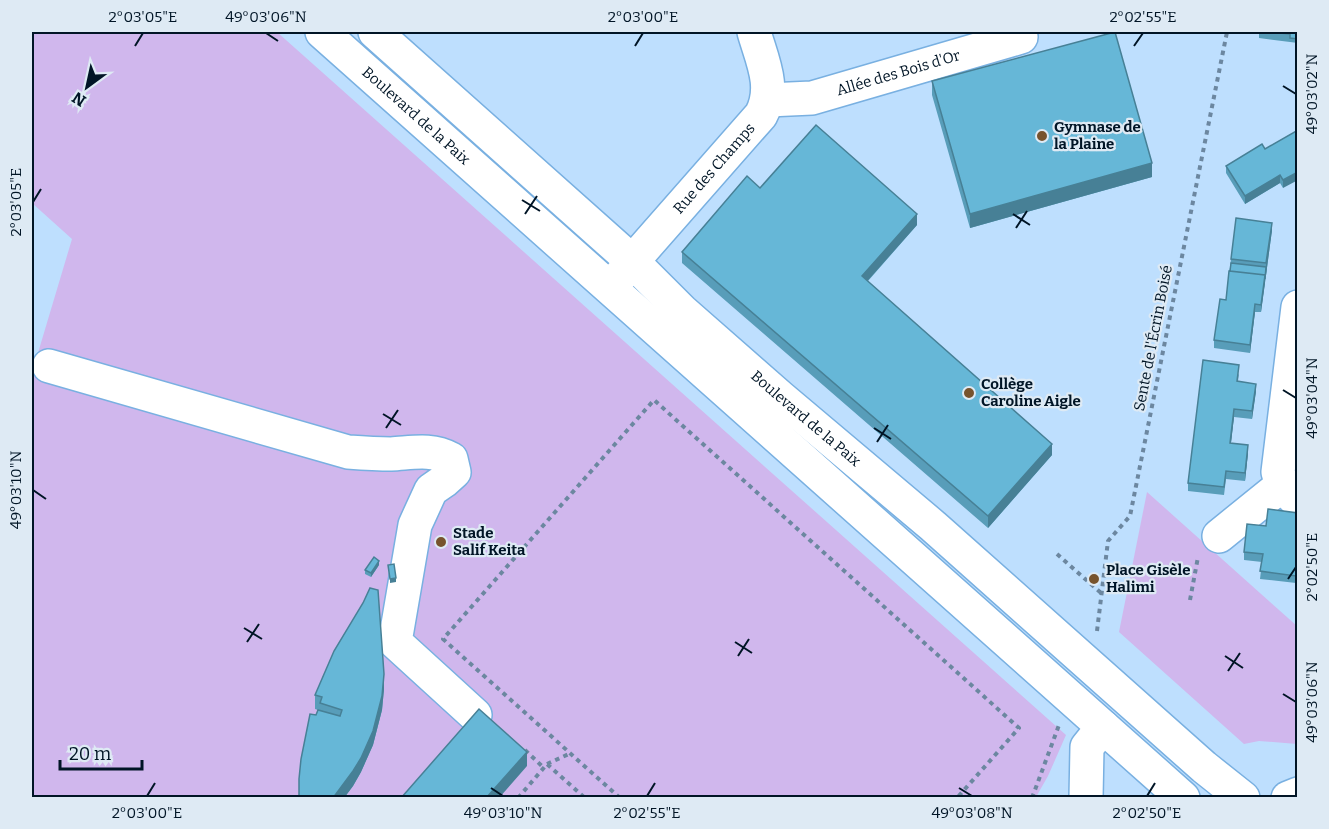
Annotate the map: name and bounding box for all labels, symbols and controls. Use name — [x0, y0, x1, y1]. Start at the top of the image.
text: 2°03'05"E — [109, 8, 177, 26]
text: 49°03'06"N — [225, 8, 307, 26]
text: 2°03'00"E — [608, 8, 678, 26]
text: 2°02'55"E — [1109, 8, 1177, 26]
street label: Allée des Bois d'Or — [834, 46, 963, 99]
text: 49°03'02"N — [1303, 54, 1321, 134]
north arrow — [57, 57, 117, 117]
street label: Boulevard de la Paix — [358, 63, 474, 169]
text: N — [69, 88, 89, 110]
place label: Gymnase de la Plaine — [1054, 118, 1141, 153]
street label: Rue des Champs — [670, 119, 759, 217]
marker: Gymnase de la Plaine — [1035, 129, 1049, 143]
text: 2°03'05"E — [7, 168, 25, 236]
street label: Sente de l'Écrin Boisé — [1130, 263, 1176, 413]
text: 49°03'04"N — [1303, 357, 1321, 439]
street label: Boulevard de la Paix — [747, 367, 865, 471]
place label: Collège Caroline Aigle — [981, 375, 1081, 410]
marker: Collège Caroline Aigle — [962, 386, 976, 400]
text: 49°03'10"N — [7, 451, 25, 529]
place label: Stade Salif Keita — [453, 524, 526, 559]
text: 2°02'50"E — [1303, 533, 1321, 601]
marker: Stade Salif Keita — [434, 535, 448, 549]
place label: Place Gisèle Halimi — [1106, 561, 1190, 596]
marker: Place Gisèle Halimi — [1087, 572, 1101, 586]
text: 49°03'06"N — [1303, 661, 1321, 743]
scale bar — [60, 733, 142, 771]
text: 20 m — [69, 743, 111, 765]
text: 2°03'00"E — [112, 804, 182, 822]
text: 49°03'10"N — [464, 804, 542, 822]
text: 2°02'55"E — [613, 804, 681, 822]
text: 49°03'08"N — [931, 804, 1013, 822]
text: 2°02'50"E — [1113, 804, 1181, 822]

